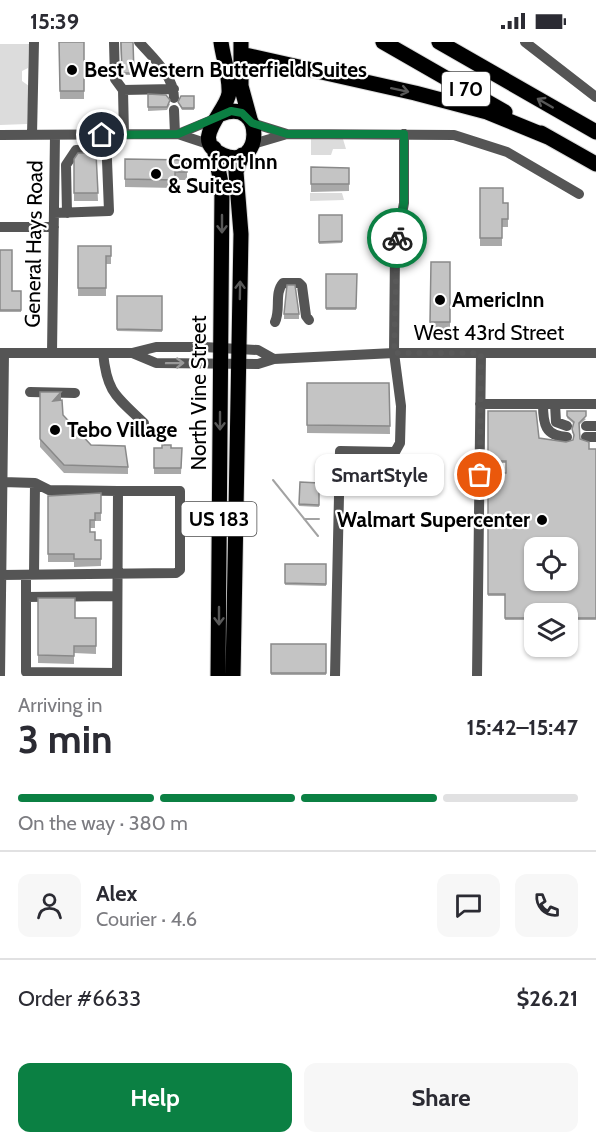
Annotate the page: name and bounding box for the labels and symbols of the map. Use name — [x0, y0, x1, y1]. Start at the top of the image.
place label: Best Western Butterfield Suites — [84, 57, 367, 82]
marker: Best Western Butterfield Suites — [65, 63, 79, 77]
road number: I 70 — [442, 72, 490, 106]
one-way arrow — [390, 85, 409, 96]
one-way arrow — [537, 97, 554, 109]
pin — [76, 109, 127, 160]
place label: Comfort Inn & Suites — [168, 149, 278, 198]
street label: General Hays Road — [20, 160, 47, 328]
marker: Comfort Inn & Suites — [149, 167, 163, 181]
courier — [367, 208, 427, 268]
one-way arrow — [216, 213, 228, 233]
one-way arrow — [234, 281, 245, 301]
place label: AmericInn — [452, 287, 544, 312]
marker: AmericInn — [433, 293, 447, 307]
street label: North Vine Street — [186, 315, 211, 471]
street label: West 43rd Street — [414, 320, 564, 345]
one-way arrow — [164, 357, 184, 369]
one-way arrow — [214, 410, 226, 430]
place label: Tebo Village — [67, 417, 177, 442]
marker: Tebo Village — [48, 423, 62, 437]
pin — [454, 449, 505, 500]
callout: SmartStyle — [315, 454, 444, 496]
road number: US 183 — [182, 502, 256, 536]
place label: Walmart Supercenter — [337, 507, 530, 532]
marker: Walmart Supercenter — [535, 513, 549, 527]
one-way arrow — [213, 605, 225, 625]

